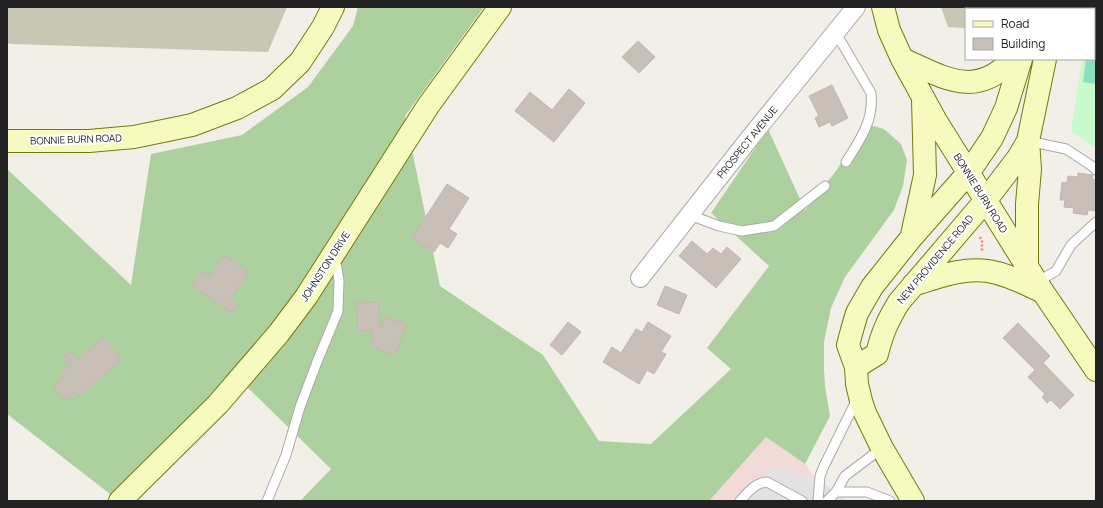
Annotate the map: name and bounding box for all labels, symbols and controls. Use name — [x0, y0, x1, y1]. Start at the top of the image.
legend — [965, 8, 1095, 60]
text: Road — [1001, 15, 1029, 32]
text: Building — [1001, 35, 1045, 52]
street label: PROSPECT AVENUE — [714, 103, 781, 181]
street label: BONNIE BURN ROAD — [30, 130, 122, 148]
street label: BONNIE BURN ROAD — [951, 150, 1011, 236]
street label: NEW PROVIDENCE ROAD — [894, 211, 977, 306]
street label: JOHNSTON DRIVE — [297, 228, 353, 304]

